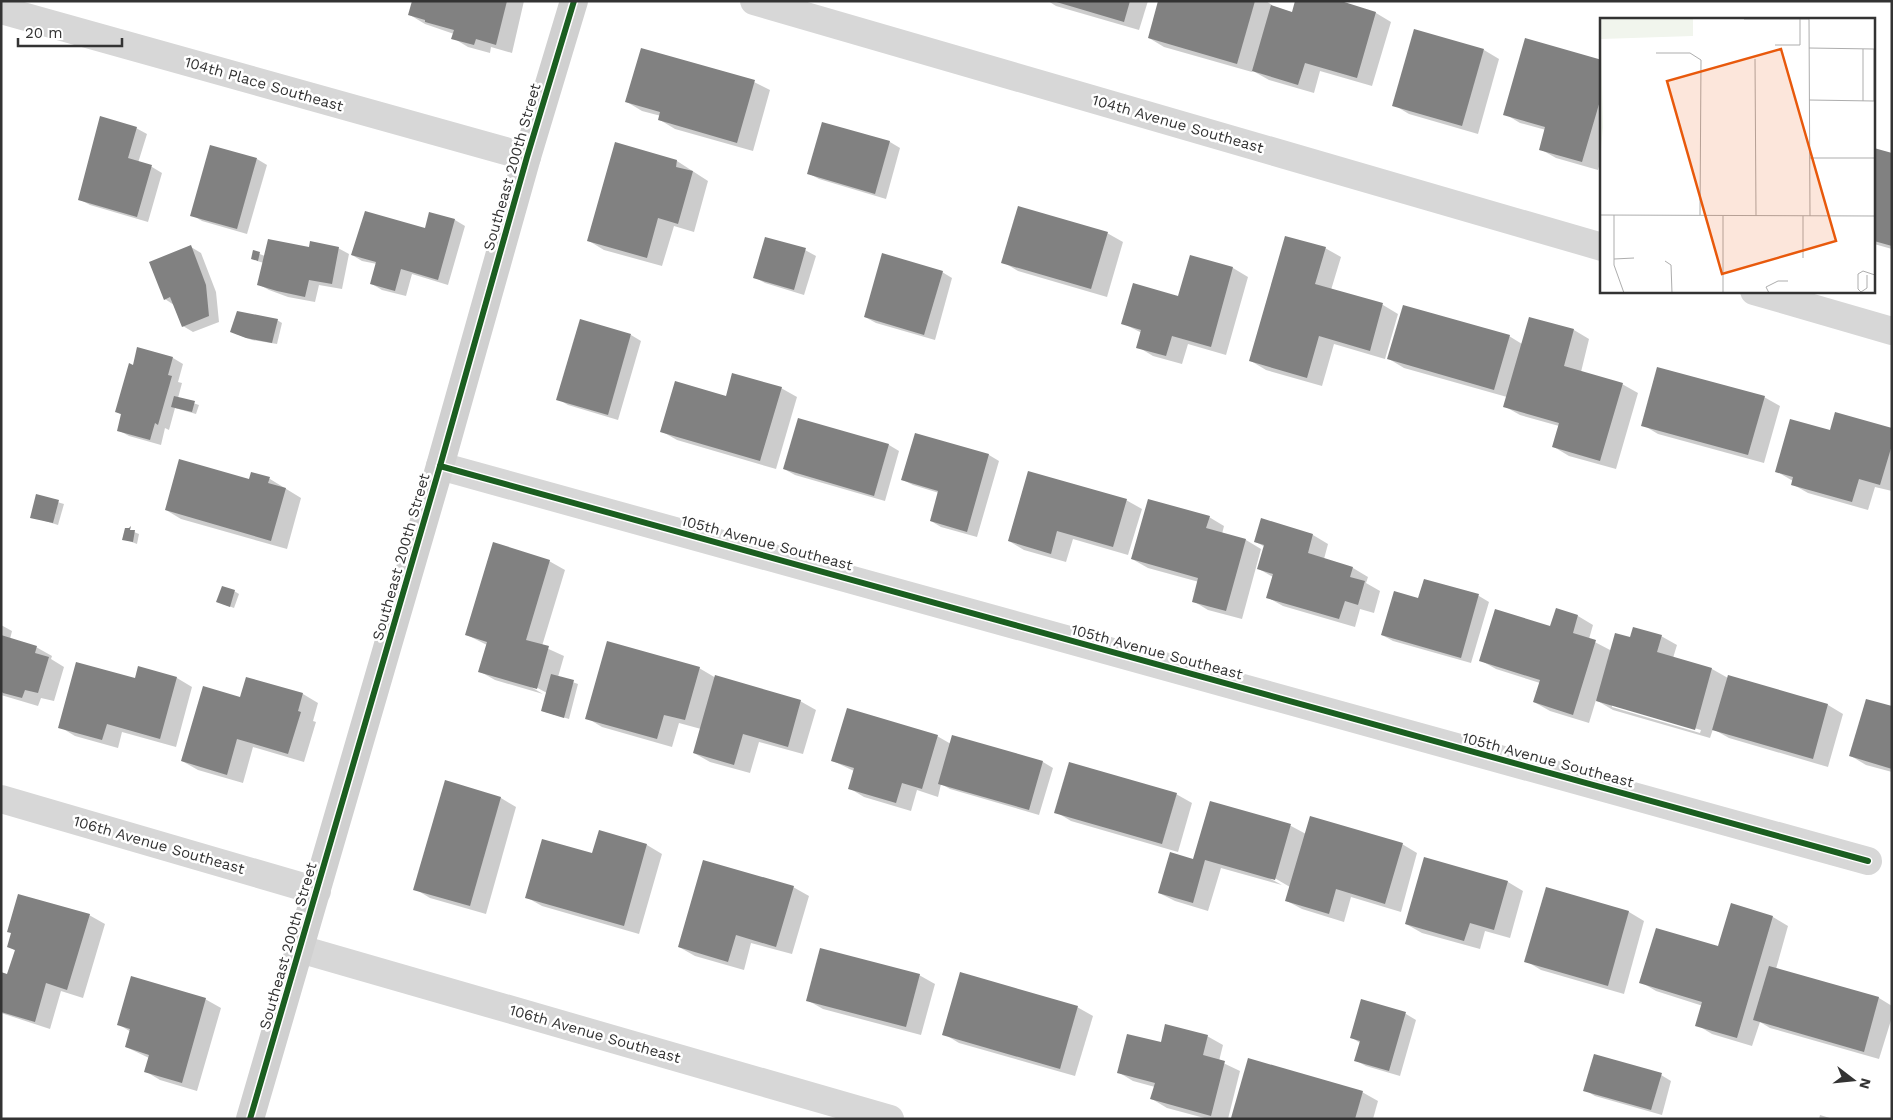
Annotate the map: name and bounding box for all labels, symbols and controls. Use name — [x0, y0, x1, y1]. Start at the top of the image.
scale bar — [18, 15, 121, 47]
inset map — [1600, 18, 1876, 292]
text: 20 m — [25, 24, 63, 42]
street label: 104th Place Southeast — [183, 53, 346, 115]
street label: Southeast 200th Street — [479, 81, 545, 253]
street label: 104th Avenue Southeast — [1090, 91, 1266, 157]
street label: Southeast 200th Street — [368, 471, 434, 643]
street label: 105th Avenue Southeast — [679, 511, 855, 575]
street label: 105th Avenue Southeast — [1069, 620, 1245, 684]
street label: 105th Avenue Southeast — [1460, 728, 1636, 792]
street label: 106th Avenue Southeast — [71, 812, 247, 878]
street label: Southeast 200th Street — [255, 860, 321, 1032]
street label: 106th Avenue Southeast — [507, 1001, 683, 1067]
north arrow — [1828, 1055, 1878, 1105]
text: N — [1856, 1076, 1875, 1091]

